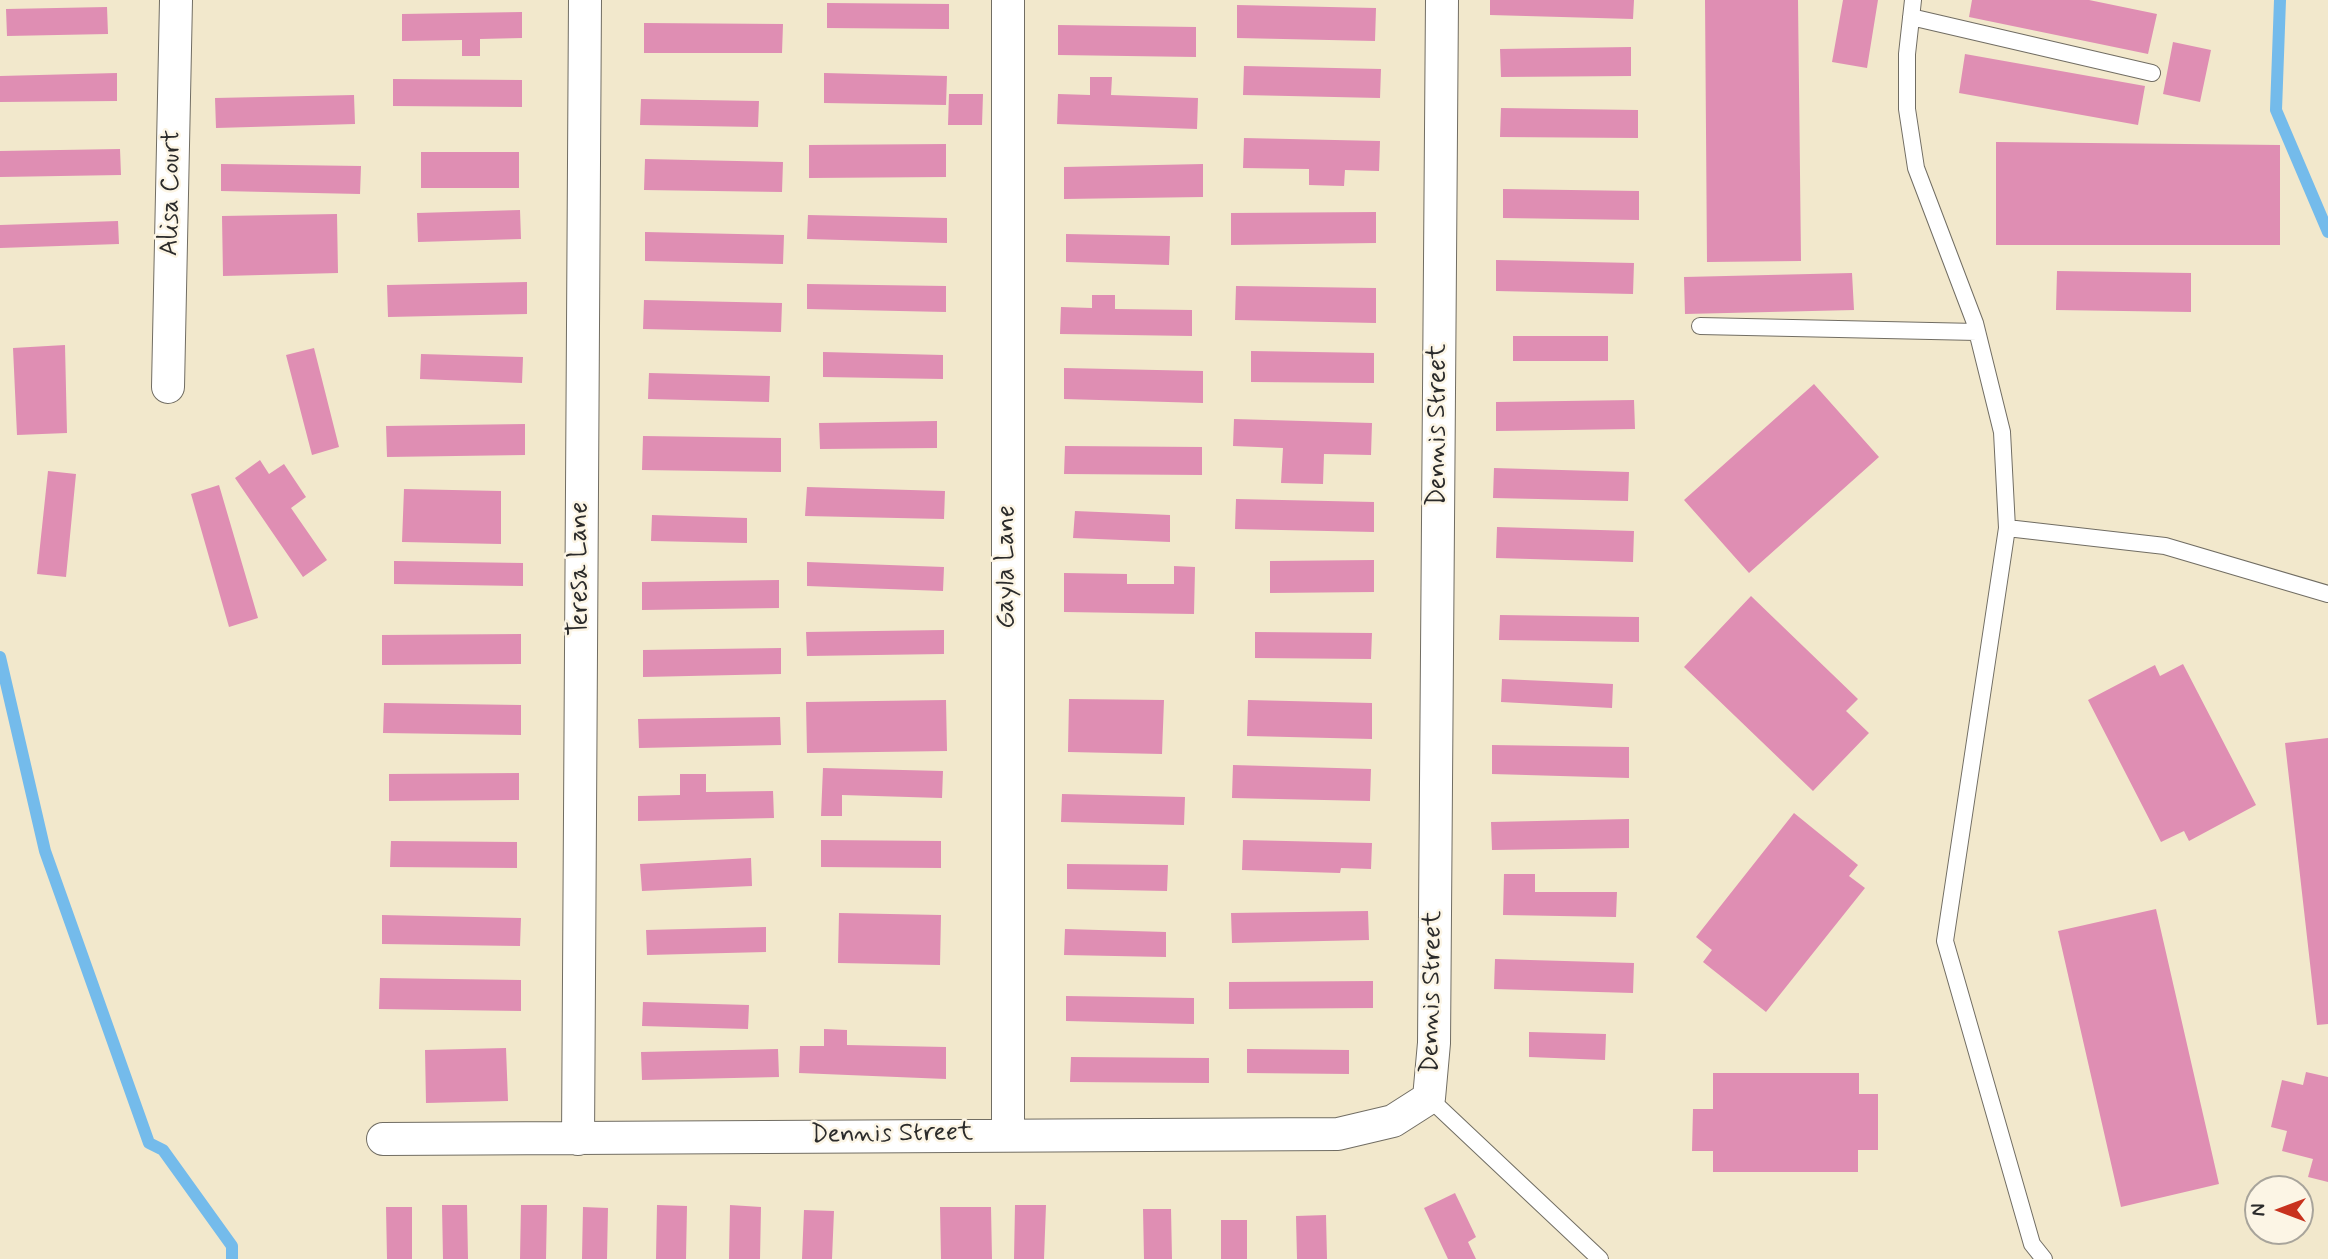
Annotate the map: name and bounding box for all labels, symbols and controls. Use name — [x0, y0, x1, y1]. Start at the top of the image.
street label: Alisa Court — [155, 130, 189, 256]
street label: Dennis Street — [1423, 344, 1455, 506]
street label: Teresa Lane — [565, 502, 597, 636]
street label: Gayla Lane — [992, 505, 1024, 629]
street label: Dennis Street — [1416, 910, 1450, 1074]
street label: Dennis Street — [810, 1118, 974, 1152]
north arrow — [2244, 1175, 2314, 1245]
text: N — [2247, 1204, 2272, 1216]

